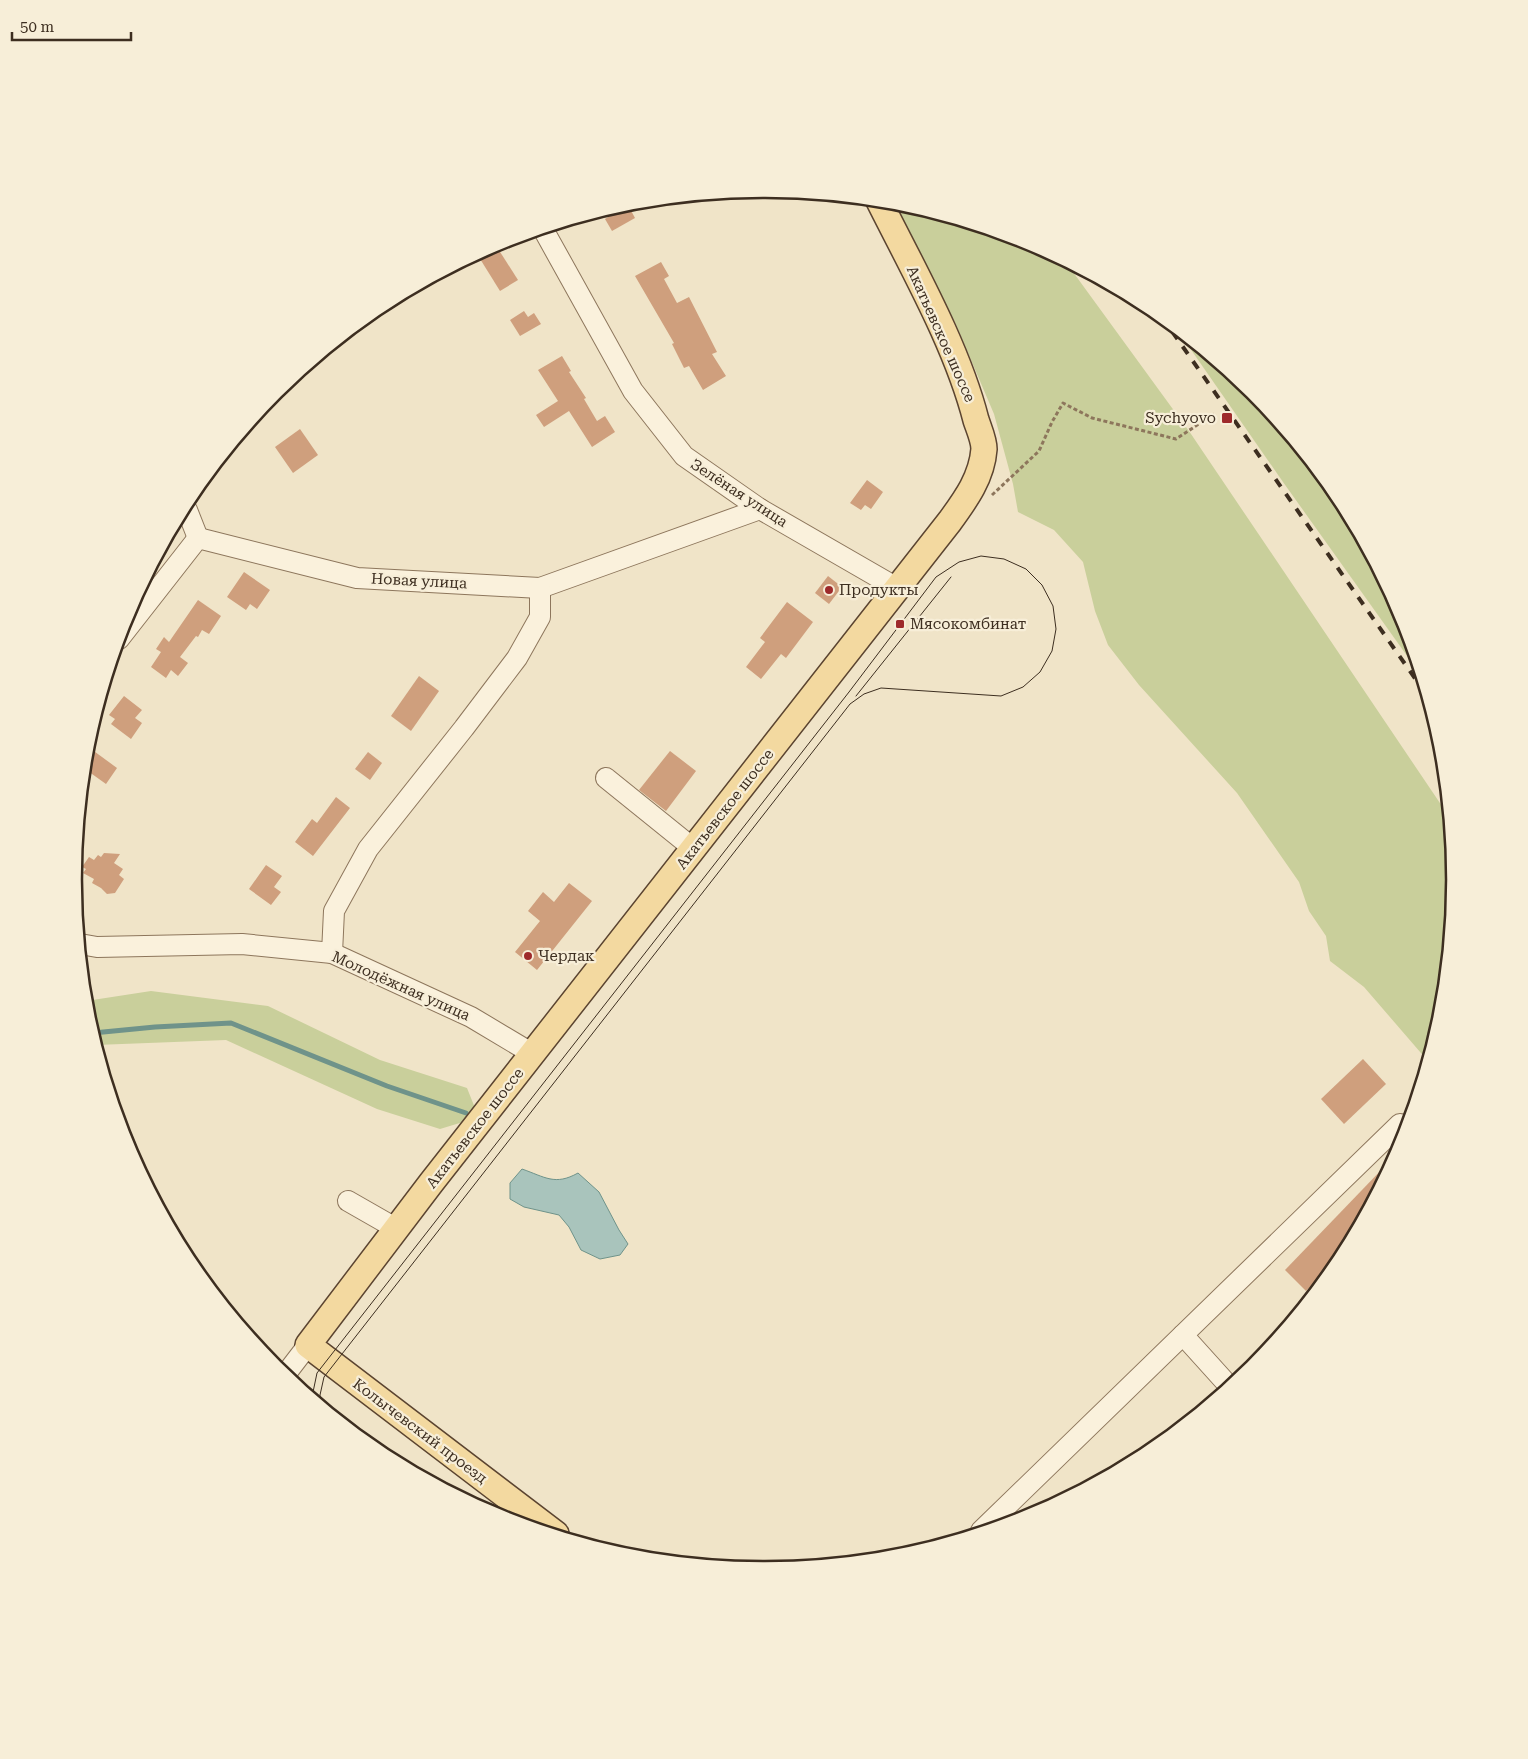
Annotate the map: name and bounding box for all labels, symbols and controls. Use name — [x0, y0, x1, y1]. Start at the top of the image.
scale bar — [12, 10, 131, 42]
text: 50 m — [20, 18, 55, 36]
street label: Акатьевское шоссе — [903, 263, 979, 405]
place label: Sychyovo — [1145, 409, 1216, 427]
marker: Sychyovo — [1220, 411, 1234, 425]
street label: Зелёная улица — [687, 455, 791, 531]
street label: Новая улица — [370, 569, 468, 593]
place label: Продукты — [839, 581, 919, 599]
marker: Продукты — [823, 584, 835, 596]
place label: Мясокомбинат — [910, 615, 1026, 633]
marker: Мясокомбинат — [894, 618, 906, 630]
street label: Акатьевское шоссе — [673, 745, 777, 873]
street label: Молодёжная улица — [329, 947, 473, 1025]
place label: Чердак — [538, 947, 595, 965]
marker: Чердак — [522, 950, 534, 962]
street label: Акатьевское шоссе — [423, 1064, 527, 1192]
street label: Колычевский проезд — [349, 1375, 491, 1488]

